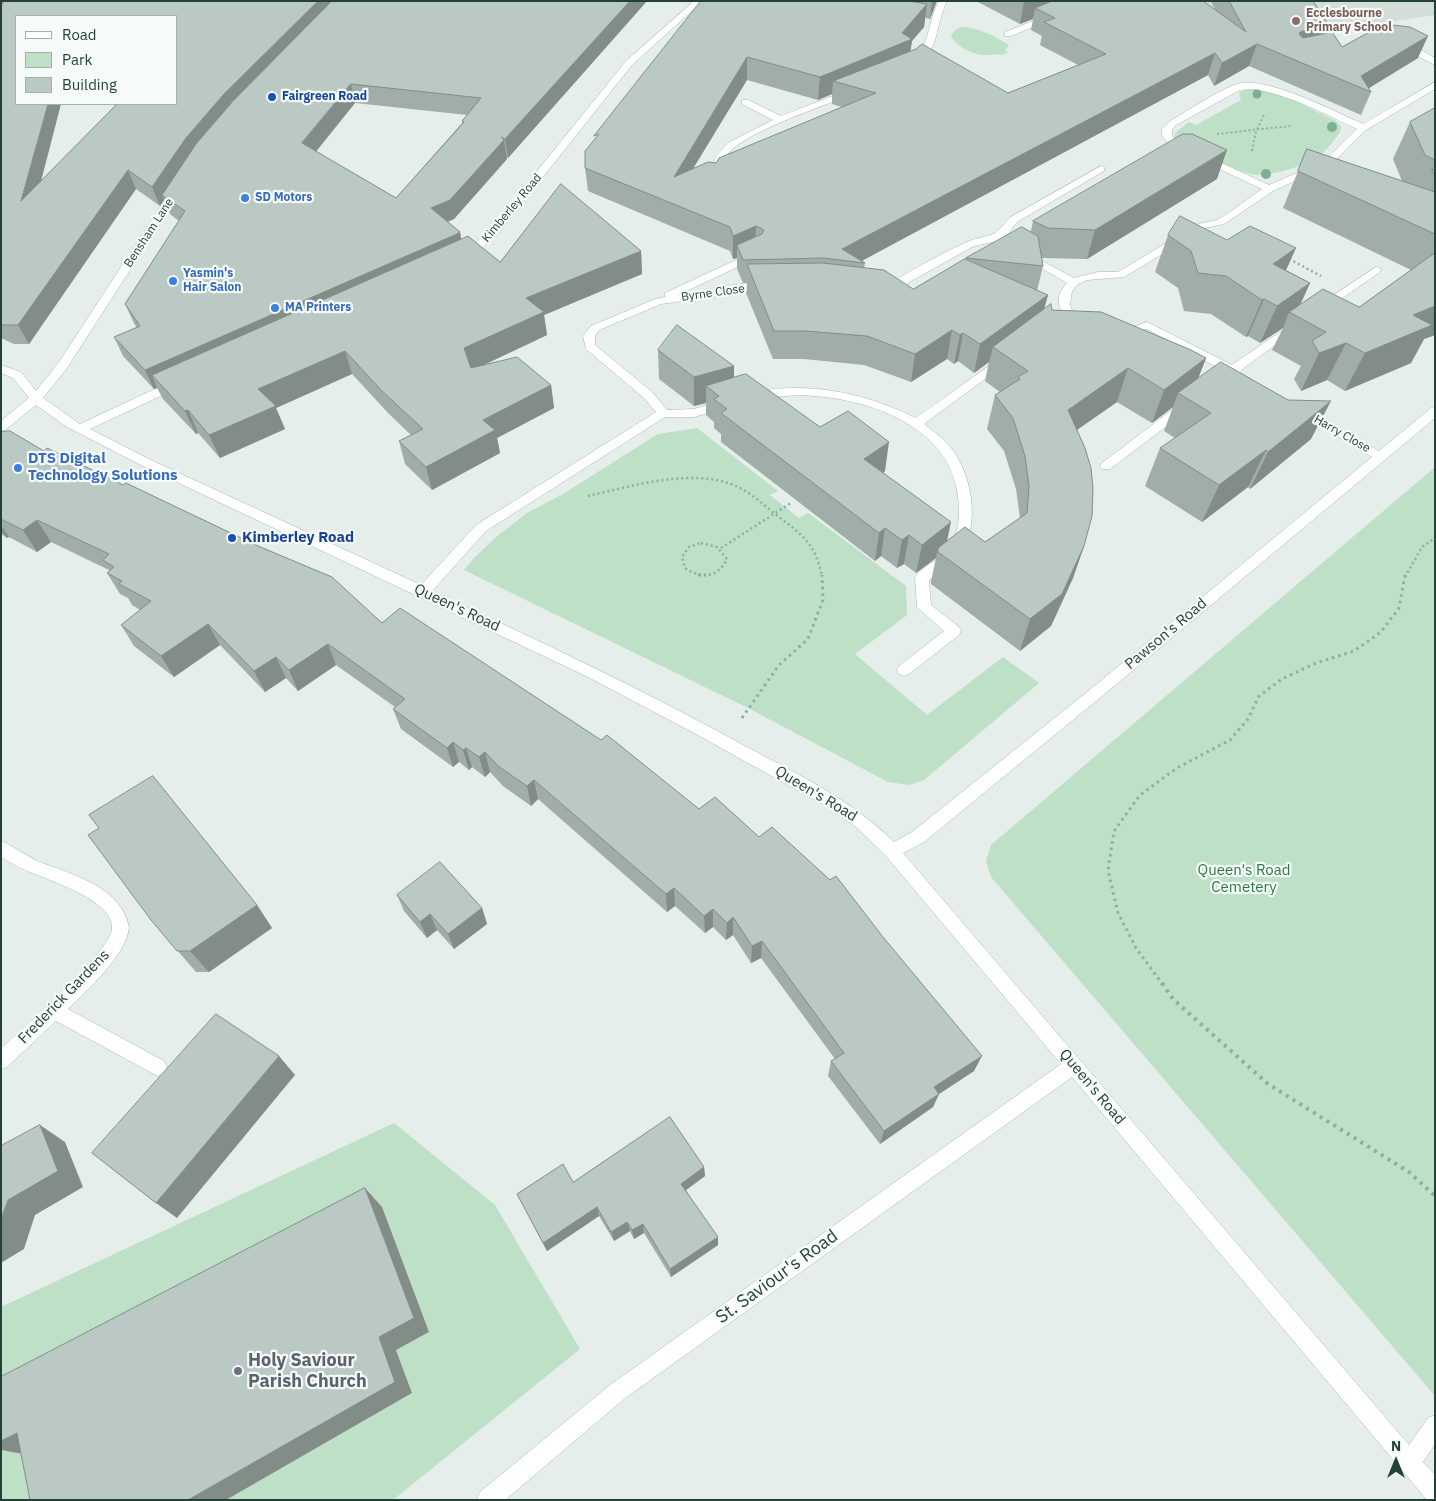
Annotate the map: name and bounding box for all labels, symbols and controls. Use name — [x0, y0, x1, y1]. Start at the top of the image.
place label: Ecclesbourne Primary School — [1306, 7, 1392, 35]
legend — [15, 15, 178, 105]
marker: Ecclesbourne Primary School — [1290, 15, 1302, 27]
text: Road — [62, 25, 97, 44]
text: Park — [62, 50, 92, 69]
text: Building — [62, 75, 117, 94]
place label: Fairgreen Road — [282, 90, 367, 104]
marker: Fairgreen Road — [266, 91, 278, 103]
street label: Kimberley Road — [479, 171, 545, 245]
place label: SD Motors — [255, 191, 312, 205]
marker: SD Motors — [239, 192, 251, 204]
street label: Bensham Lane — [121, 196, 177, 270]
place label: Yasmin's Hair Salon — [183, 267, 241, 295]
marker: Yasmin's Hair Salon — [167, 275, 179, 287]
street label: Byrne Close — [680, 281, 746, 305]
place label: MA Printers — [285, 301, 351, 315]
marker: MA Printers — [269, 302, 281, 314]
street label: Harry Close — [1311, 412, 1373, 456]
place label: DTS Digital Technology Solutions — [28, 450, 178, 485]
marker: DTS Digital Technology Solutions — [12, 462, 24, 474]
place label: Kimberley Road — [242, 529, 354, 547]
marker: Kimberley Road — [226, 532, 238, 544]
street label: Queen's Road — [411, 580, 503, 636]
street label: Pawson's Road — [1121, 595, 1211, 673]
street label: Queen's Road — [772, 762, 860, 826]
park label: Queen's Road Cemetery — [1198, 862, 1290, 897]
street label: Frederick Gardens — [15, 946, 113, 1048]
street label: Queen's Road — [1055, 1046, 1129, 1128]
street label: St. Saviour's Road — [712, 1226, 842, 1328]
place label: Holy Saviour Parish Church — [248, 1350, 367, 1392]
marker: Holy Saviour Parish Church — [232, 1365, 244, 1377]
north arrow — [1371, 1436, 1421, 1486]
text: N — [1391, 1437, 1401, 1455]

